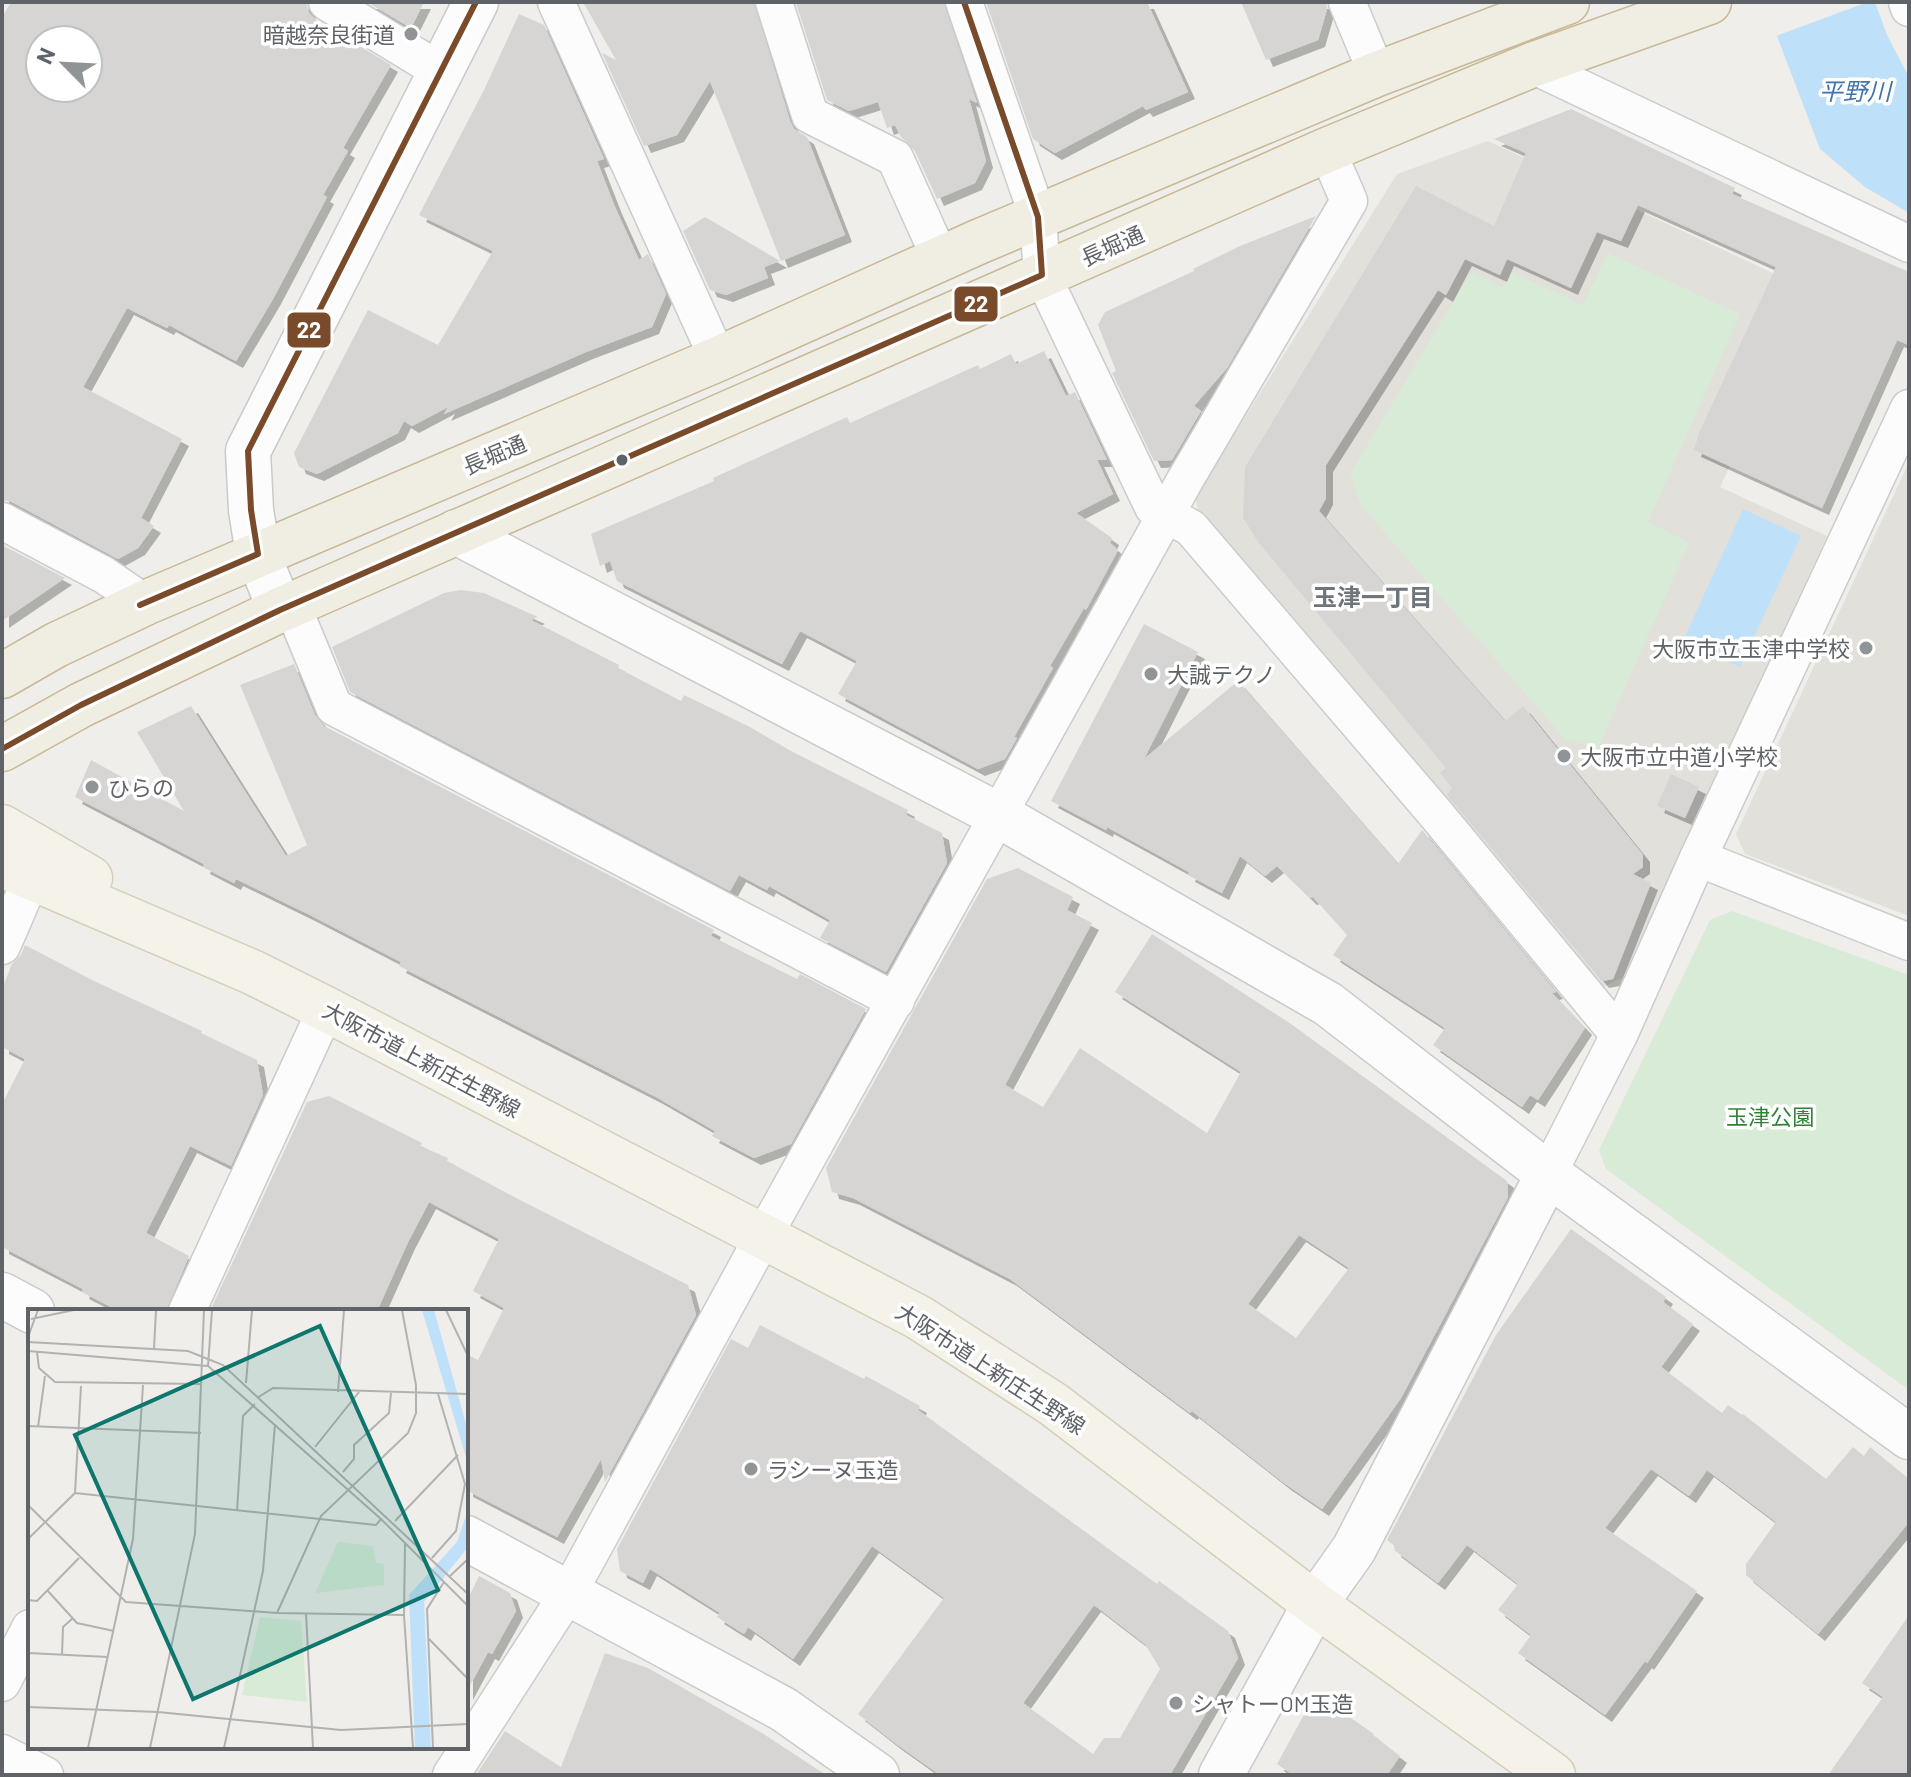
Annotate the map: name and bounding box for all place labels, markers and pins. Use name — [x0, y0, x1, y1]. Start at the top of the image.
place label: 暗越奈良街道 — [263, 21, 395, 47]
marker: 暗越奈良街道 — [402, 25, 420, 43]
unlabelled marker — [614, 452, 630, 468]
place label: 大阪市立玉津中学校 — [1652, 635, 1850, 661]
marker: 大阪市立玉津中学校 — [1857, 639, 1875, 657]
place label: 大誠テクノ — [1167, 661, 1276, 687]
marker: 大誠テクノ — [1142, 665, 1160, 683]
place label: 大阪市立中道小学校 — [1580, 743, 1778, 769]
marker: 大阪市立中道小学校 — [1555, 747, 1573, 765]
place label: ひらの — [108, 774, 174, 800]
marker: ひらの — [83, 778, 101, 796]
place label: ラシーヌ玉造 — [767, 1456, 899, 1482]
marker: ラシーヌ玉造 — [742, 1460, 760, 1478]
place label: シャトーOM玉造 — [1192, 1690, 1353, 1716]
marker: シャトーOM玉造 — [1167, 1694, 1185, 1712]

